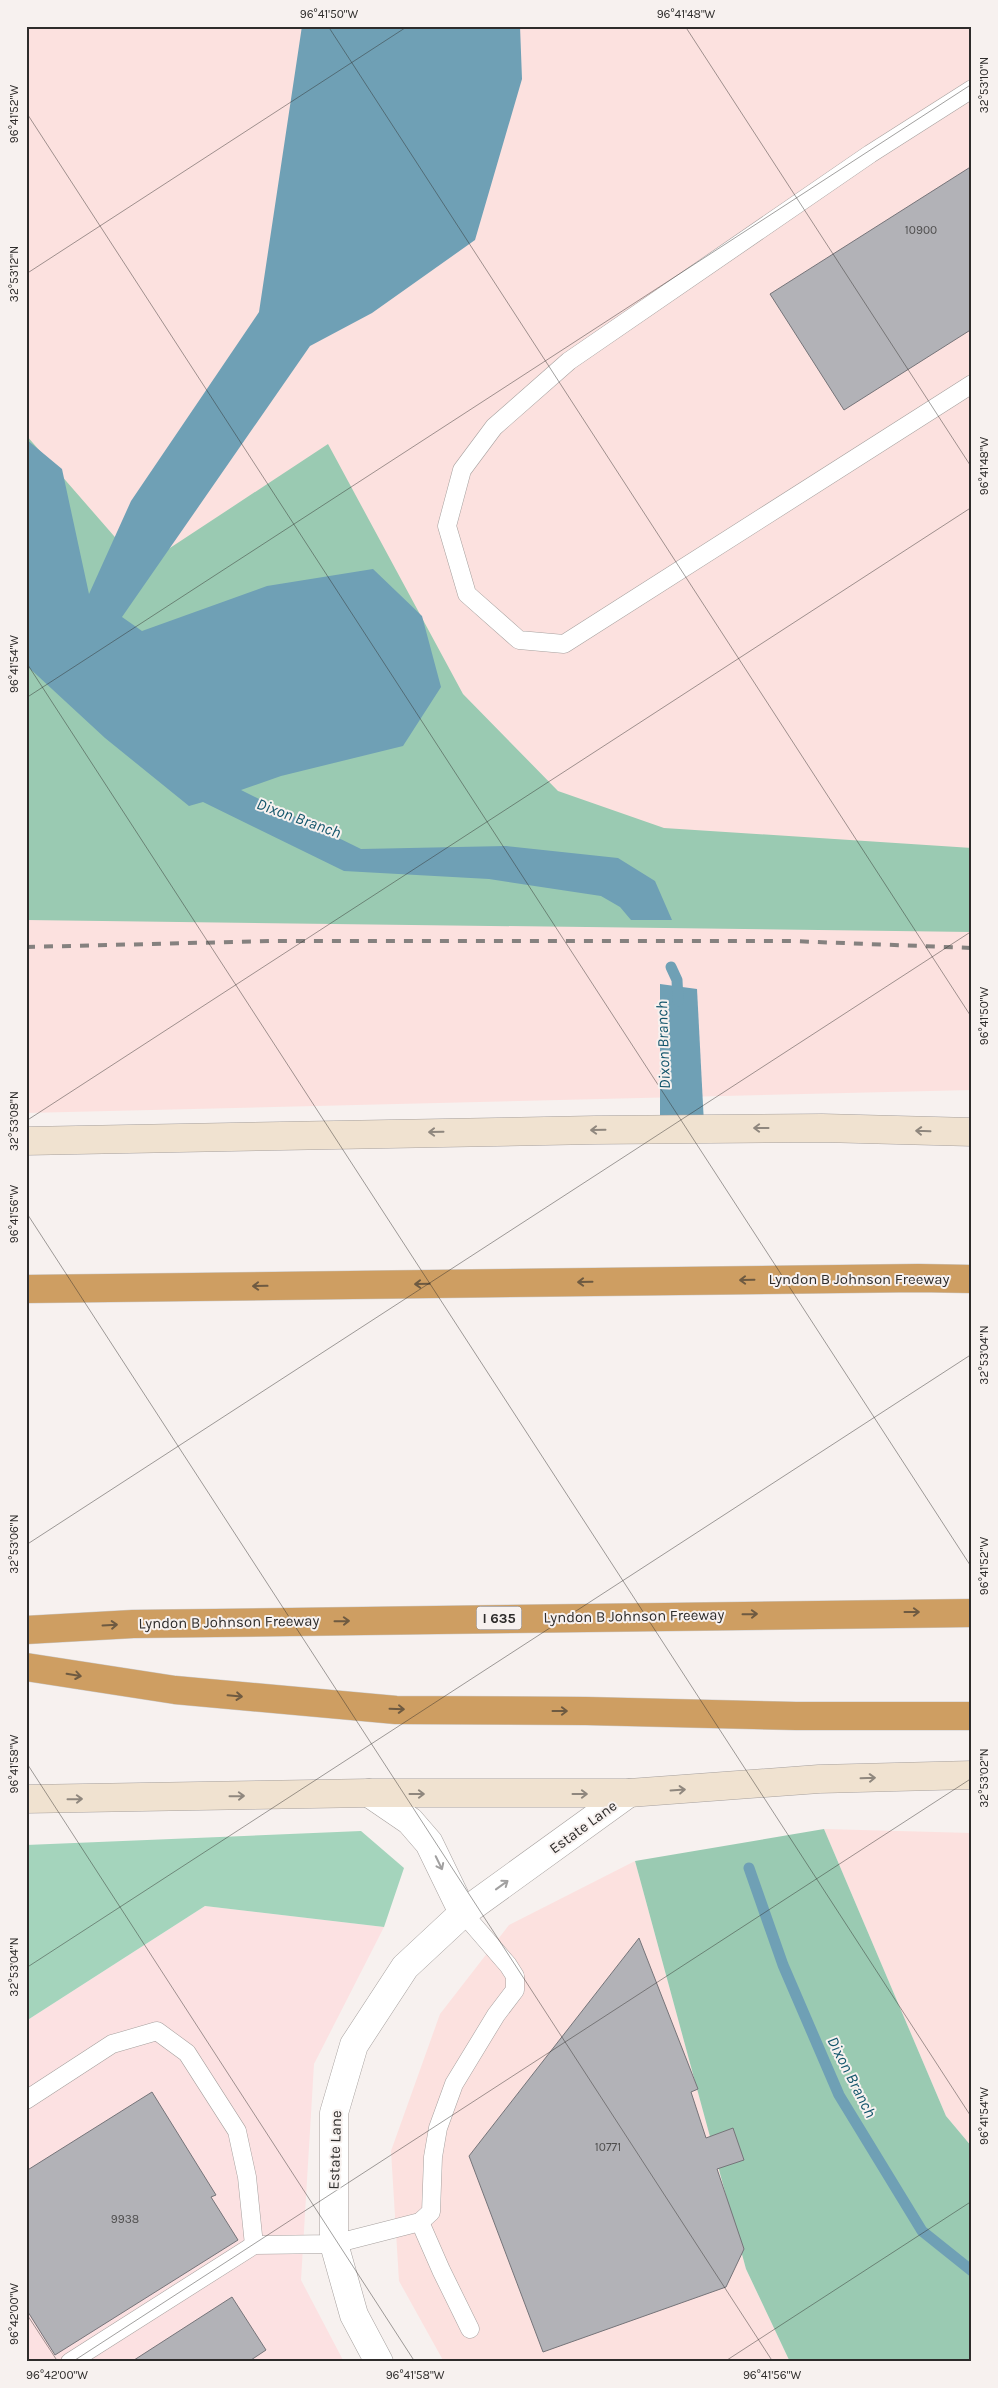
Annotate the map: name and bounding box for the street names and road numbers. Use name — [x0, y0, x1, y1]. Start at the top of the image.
street label: Lyndon B Johnson Freeway — [768, 1270, 950, 1288]
street label: Lyndon B Johnson Freeway — [543, 1605, 725, 1627]
road number: I 635 — [476, 1606, 522, 1630]
street label: Lyndon B Johnson Freeway — [138, 1611, 320, 1633]
street label: Estate Lane — [546, 1796, 620, 1858]
street label: Estate Lane — [325, 2110, 345, 2190]

